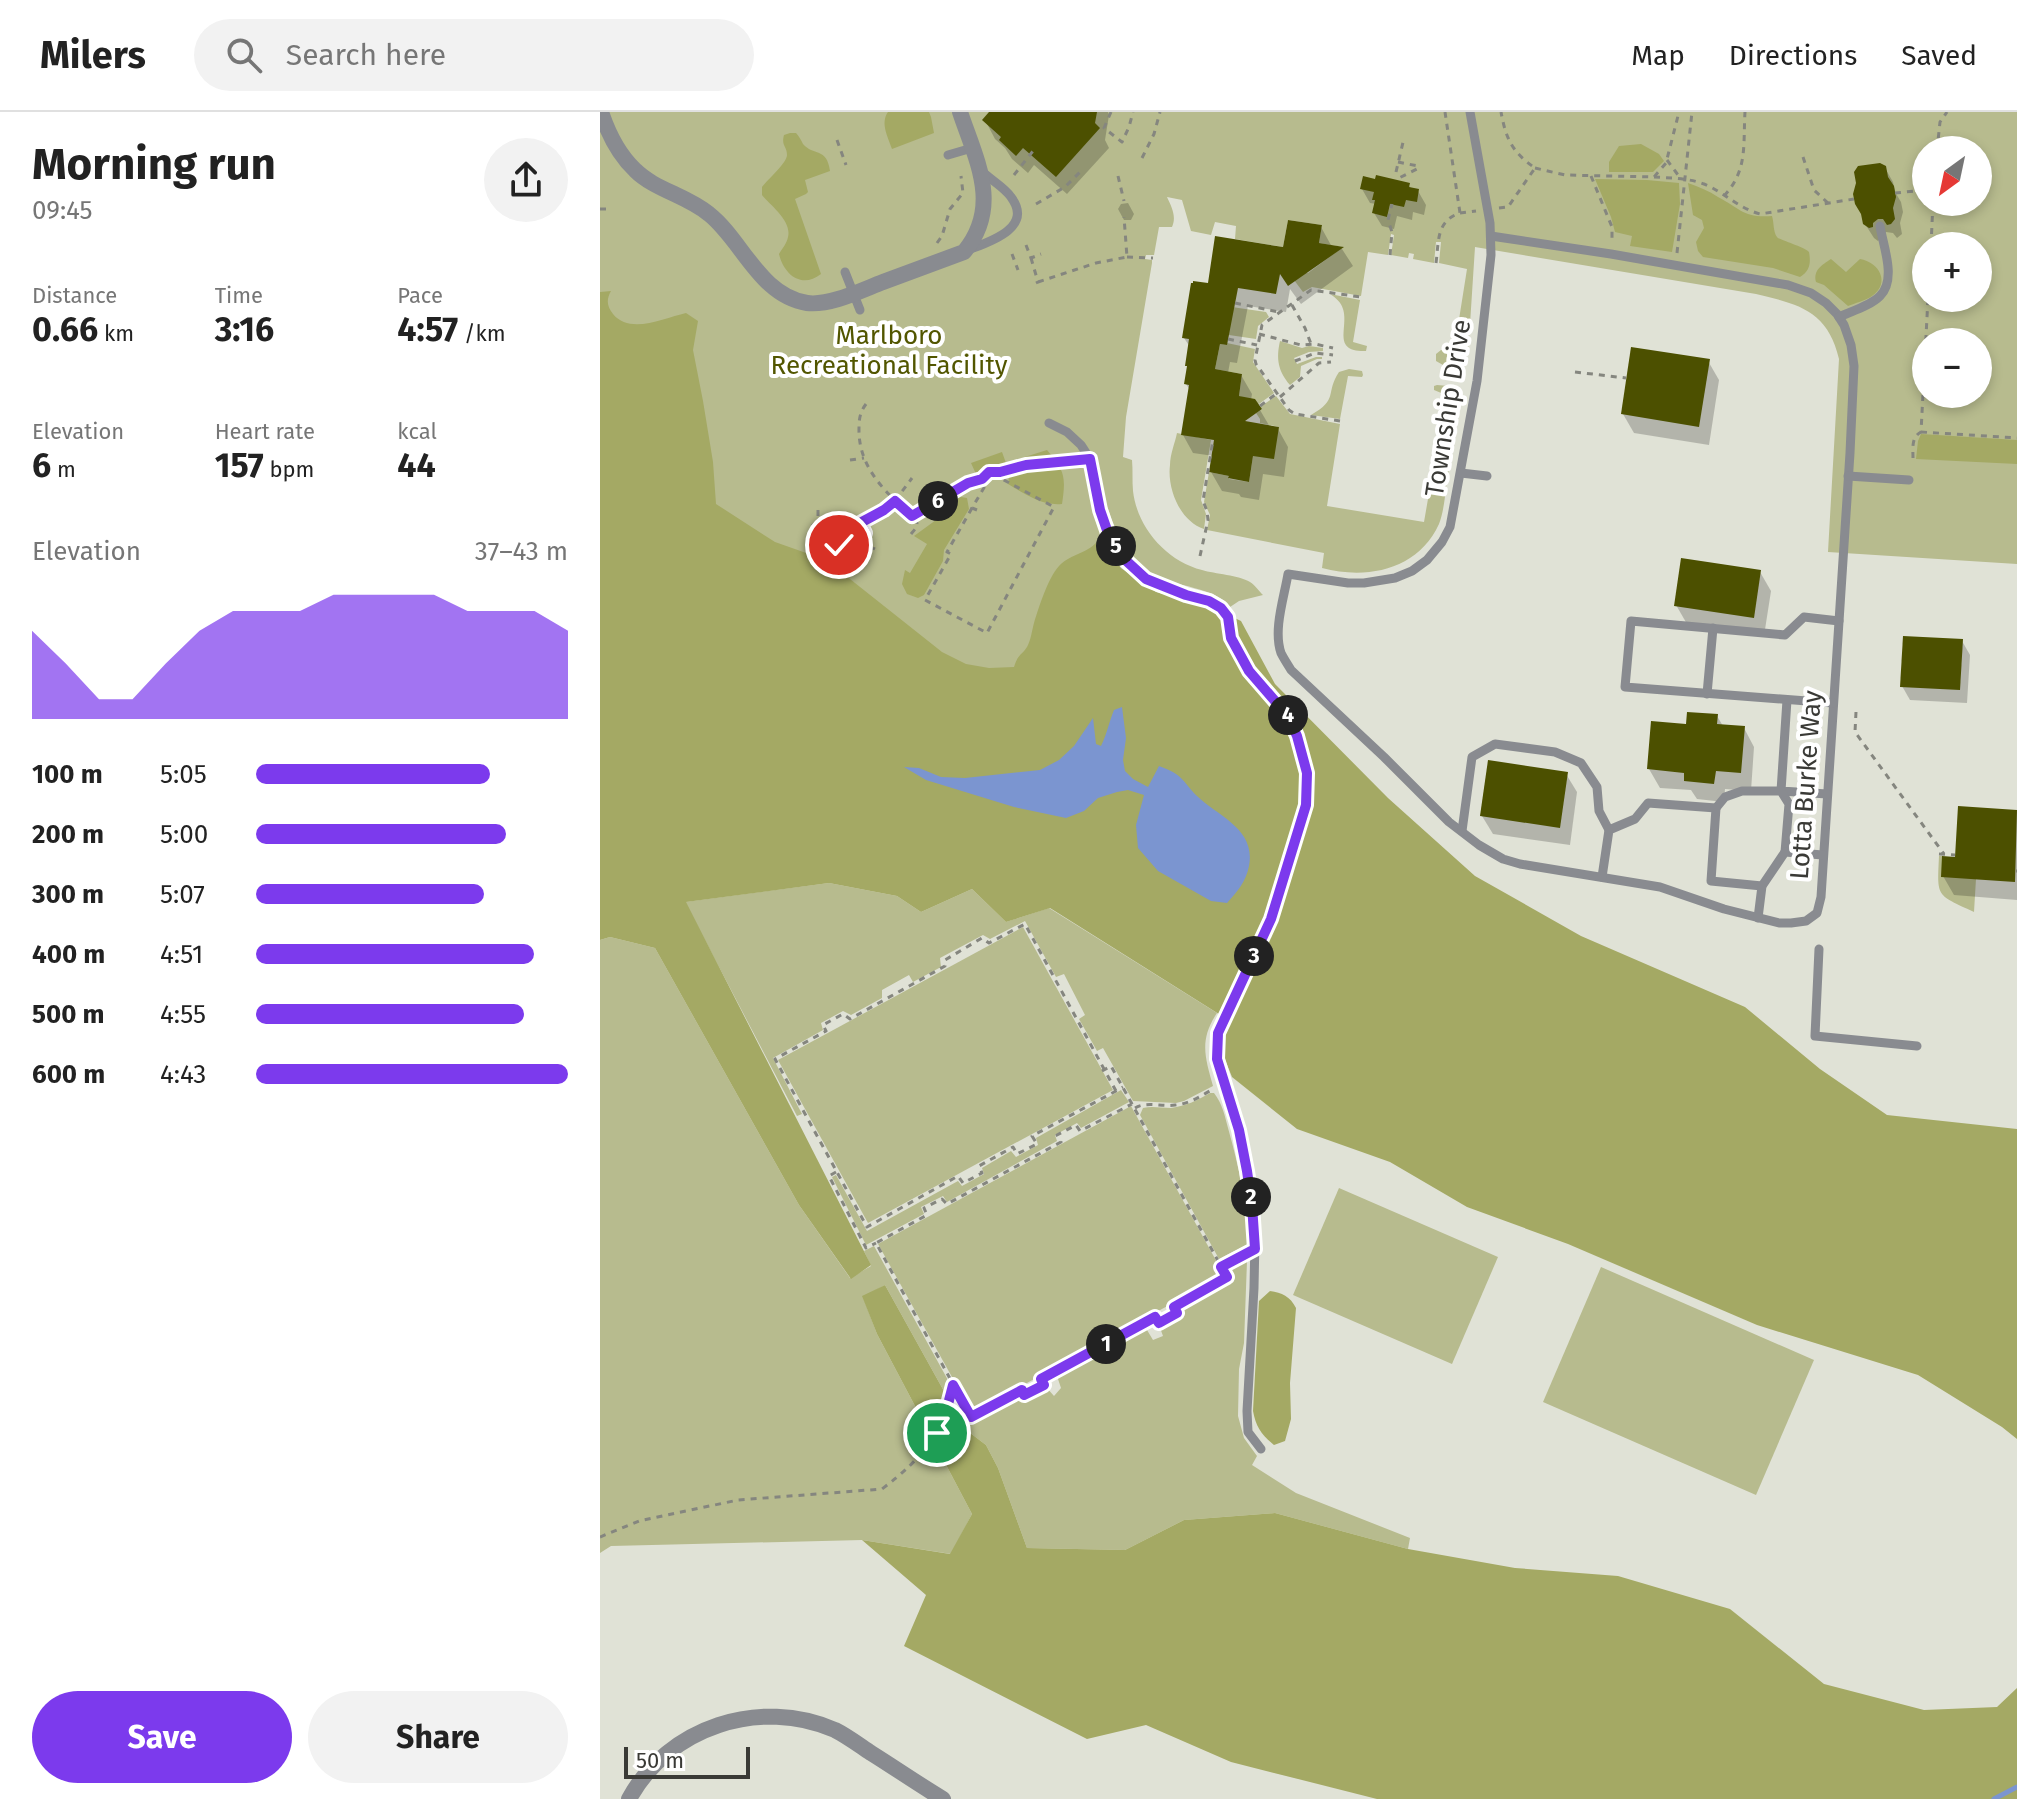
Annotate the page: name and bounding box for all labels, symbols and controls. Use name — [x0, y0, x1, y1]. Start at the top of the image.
search box — [194, 19, 754, 91]
text: Milers — [40, 32, 146, 78]
icon: search — [222, 33, 266, 77]
text: Search here — [286, 37, 446, 73]
text: Map — [1631, 39, 1685, 72]
text: Directions — [1729, 39, 1857, 72]
text: Saved — [1901, 39, 1977, 72]
north arrow — [1912, 136, 1992, 216]
map controls — [1912, 136, 1992, 408]
text: Morning run — [32, 138, 276, 191]
button: share — [484, 138, 568, 222]
text: 09:45 — [32, 195, 93, 226]
button: + — [1912, 232, 1992, 312]
text: Distance — [32, 282, 117, 309]
text: Time — [215, 282, 263, 309]
text: Pace — [397, 282, 443, 309]
text: 0.66 — [32, 309, 98, 350]
text: 3:16 — [215, 309, 274, 350]
text: 4:57 — [397, 309, 458, 350]
street label: Township Drive — [1419, 317, 1477, 499]
text: km — [98, 320, 134, 347]
text: /km — [458, 320, 506, 347]
park label: Marlboro Recreational Facility — [771, 320, 1008, 381]
button: − — [1912, 328, 1992, 408]
text: Elevation — [32, 418, 124, 445]
text: Heart rate — [215, 418, 315, 445]
text: kcal — [397, 418, 437, 445]
text: 6 — [32, 445, 51, 486]
text: 157 — [215, 445, 264, 486]
text: 44 — [397, 445, 436, 486]
text: m — [51, 456, 76, 483]
text: bpm — [264, 456, 314, 483]
pin: 6 — [918, 481, 958, 521]
text: 6 — [932, 487, 944, 514]
pin — [805, 511, 873, 579]
icon: check — [817, 523, 861, 567]
pin: 5 — [1096, 526, 1136, 566]
text: 5 — [1110, 532, 1122, 559]
text: Elevation — [32, 536, 141, 567]
text: 37–43 m — [475, 536, 568, 567]
street label: Lotta Burke Way — [1784, 689, 1828, 881]
pin: 4 — [1268, 695, 1308, 735]
text: 4 — [1282, 701, 1294, 728]
text: 100 m — [32, 759, 103, 790]
text: 5:05 — [160, 759, 207, 790]
text: 200 m — [32, 819, 104, 850]
text: 5:00 — [160, 819, 208, 850]
text: 300 m — [32, 879, 104, 910]
text: 5:07 — [160, 879, 205, 910]
pin: 3 — [1234, 936, 1274, 976]
text: 400 m — [32, 939, 105, 970]
text: 4:51 — [160, 939, 203, 970]
text: 3 — [1248, 942, 1260, 969]
text: 500 m — [32, 999, 105, 1030]
text: 4:55 — [160, 999, 206, 1030]
text: 600 m — [32, 1059, 105, 1090]
text: 4:43 — [160, 1059, 206, 1090]
pin: 2 — [1231, 1177, 1271, 1217]
text: 2 — [1245, 1183, 1257, 1210]
pin: 1 — [1086, 1324, 1126, 1364]
text: 1 — [1101, 1330, 1111, 1357]
pin — [903, 1399, 971, 1467]
icon: arrive — [915, 1411, 959, 1455]
button: Save — [32, 1691, 292, 1783]
button: Share — [308, 1691, 568, 1783]
scale bar — [624, 1743, 750, 1779]
text: 50 m — [636, 1747, 684, 1774]

